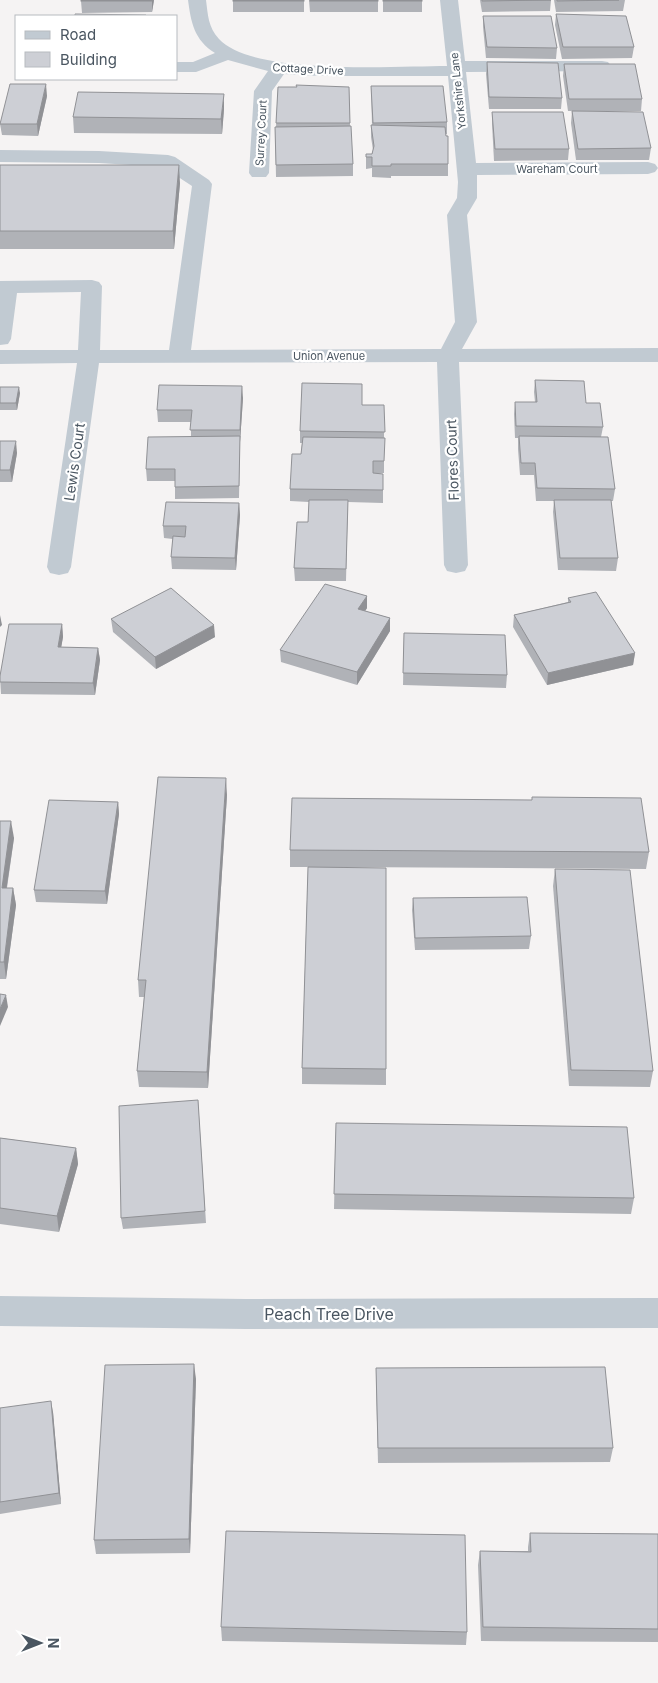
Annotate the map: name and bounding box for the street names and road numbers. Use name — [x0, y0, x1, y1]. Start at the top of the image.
street label: Yorkshire Lane — [447, 52, 469, 130]
street label: Cottage Drive — [272, 60, 344, 78]
street label: Surrey Court — [252, 99, 270, 167]
street label: Wareham Court — [516, 162, 598, 176]
street label: Union Avenue — [293, 349, 365, 363]
street label: Flores Court — [442, 419, 462, 501]
street label: Lewis Court — [60, 421, 88, 502]
street label: Peach Tree Drive — [264, 1304, 394, 1324]

